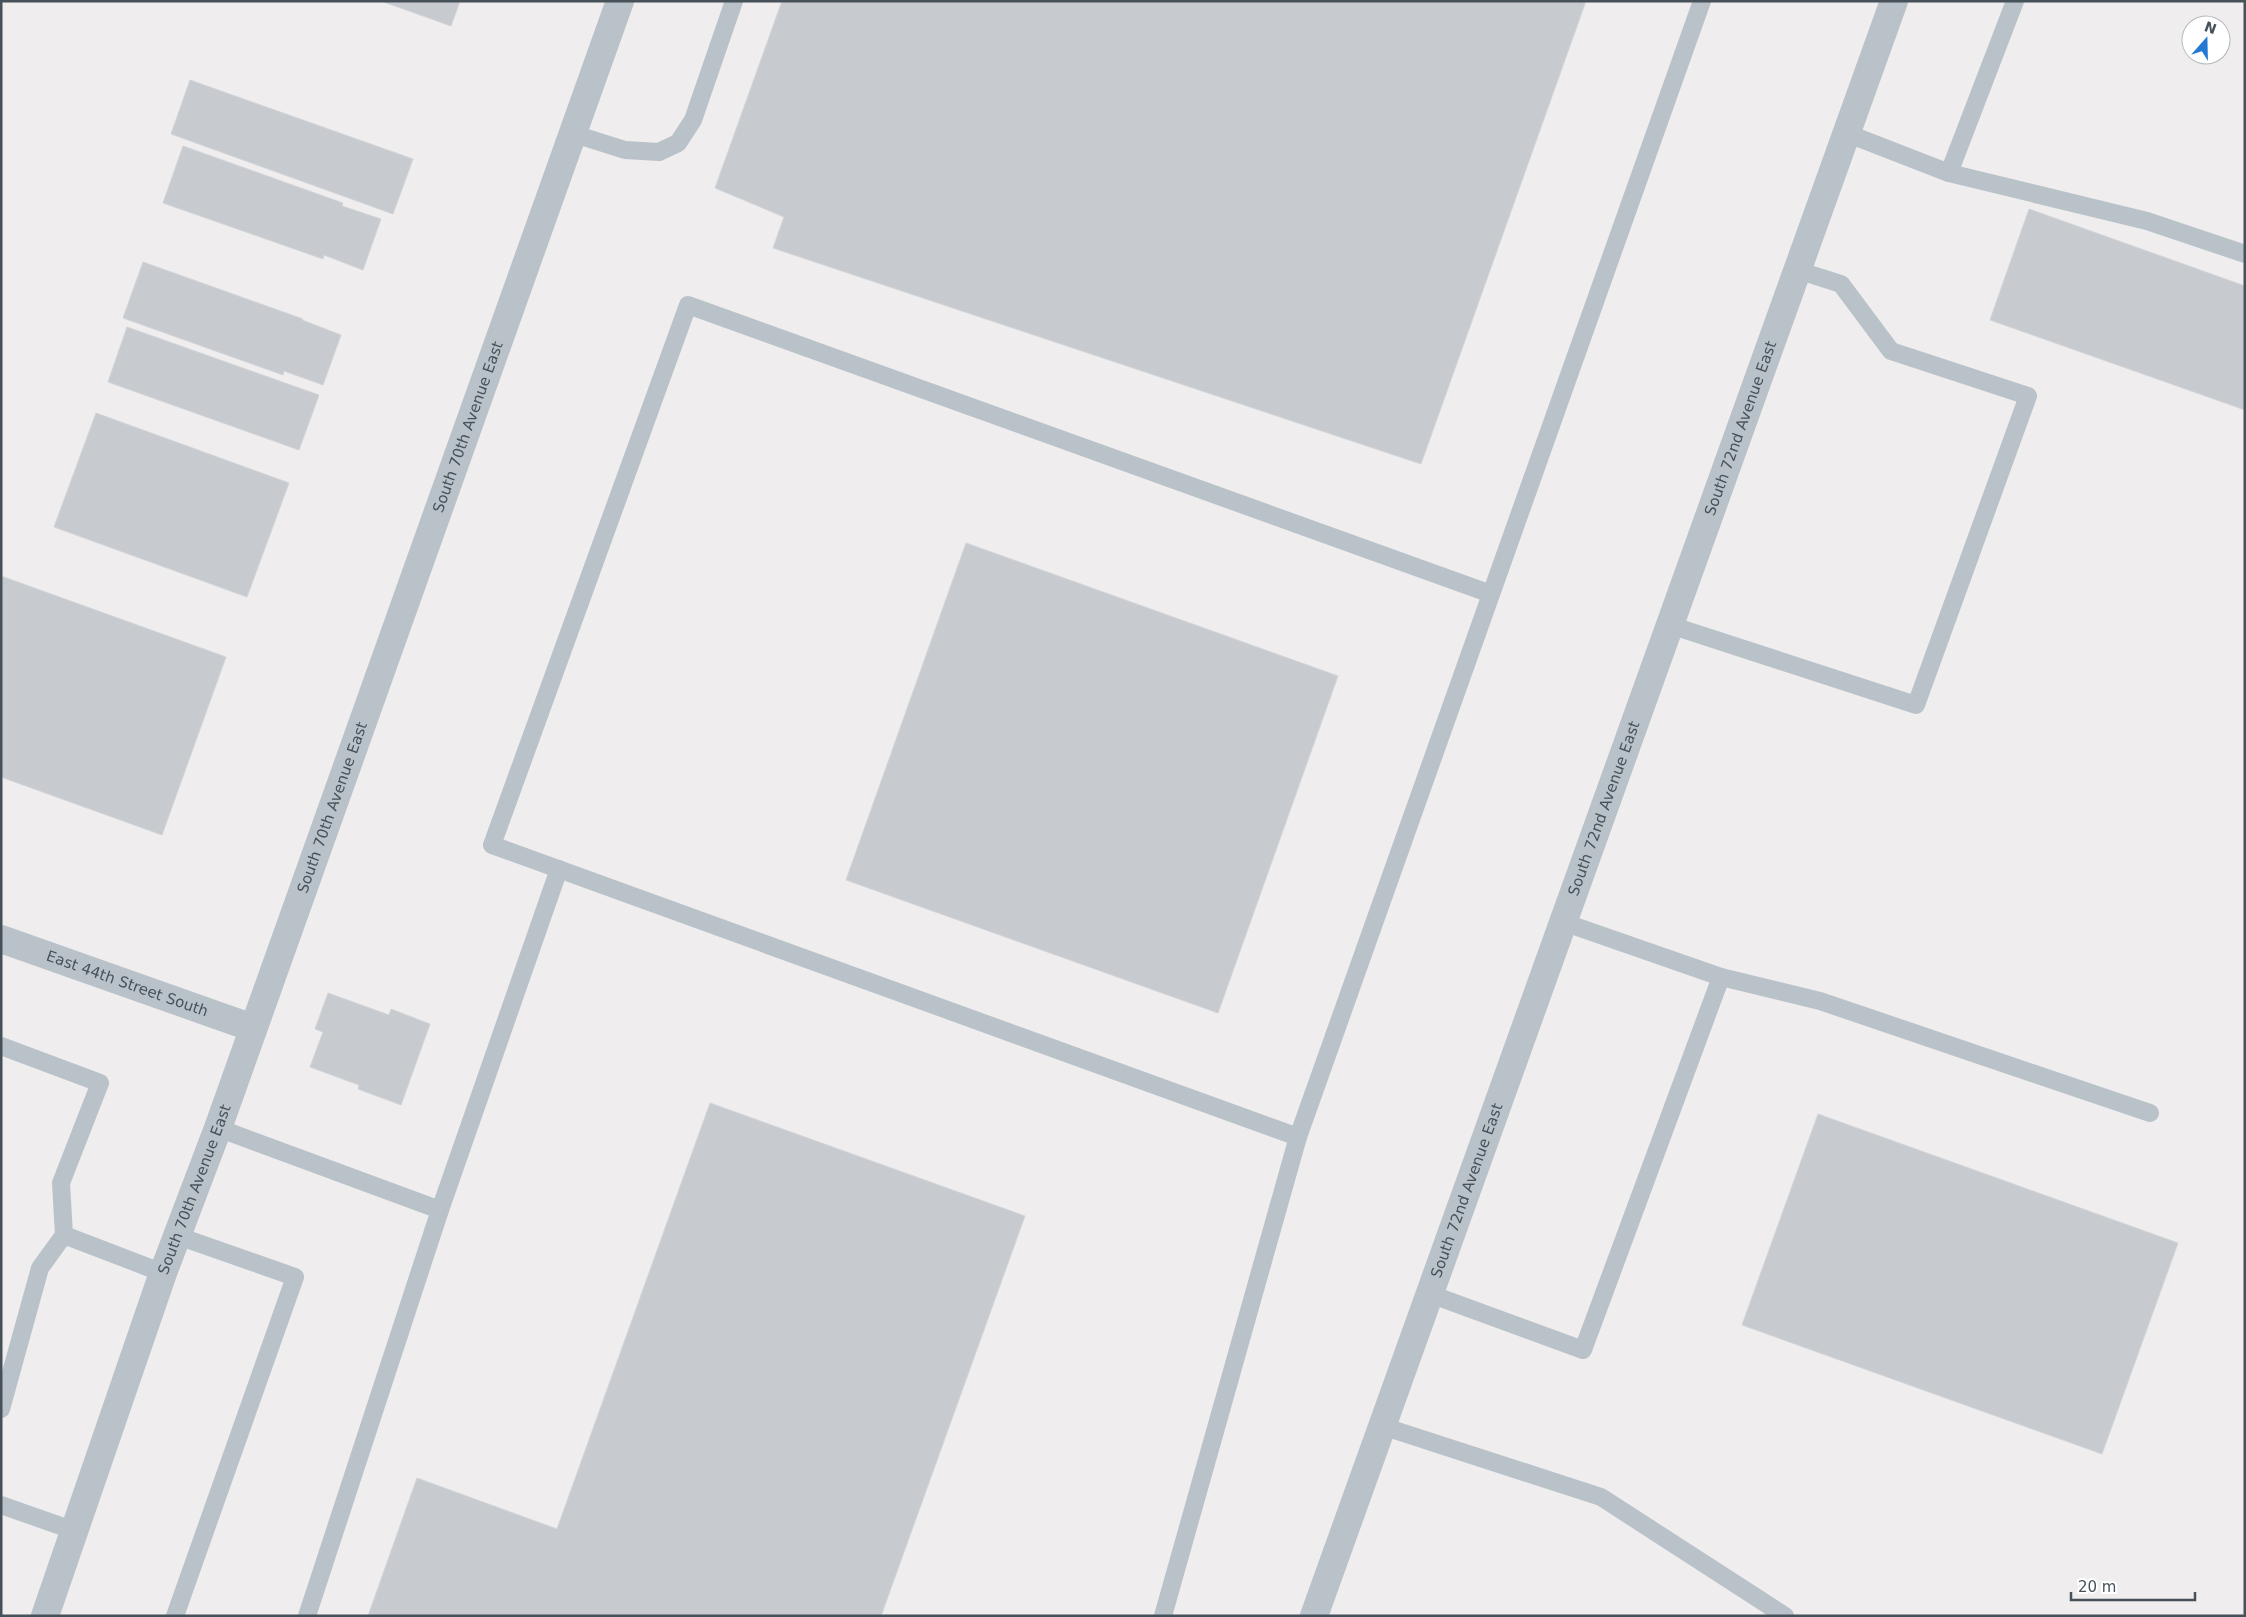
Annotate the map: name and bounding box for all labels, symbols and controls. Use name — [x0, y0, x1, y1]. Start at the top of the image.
north arrow — [2181, 15, 2231, 65]
text: N — [2202, 18, 2219, 37]
street label: South 72nd Avenue East — [1701, 338, 1780, 518]
street label: South 70th Avenue East — [429, 339, 507, 515]
street label: South 70th Avenue East — [293, 719, 371, 896]
street label: South 72nd Avenue East — [1564, 719, 1644, 898]
street label: East 44th Street South — [44, 947, 211, 1021]
street label: South 72nd Avenue East — [1427, 1101, 1506, 1280]
street label: South 70th Avenue East — [154, 1102, 235, 1277]
scale bar — [2071, 1570, 2195, 1602]
text: 20 m — [2078, 1578, 2116, 1596]

